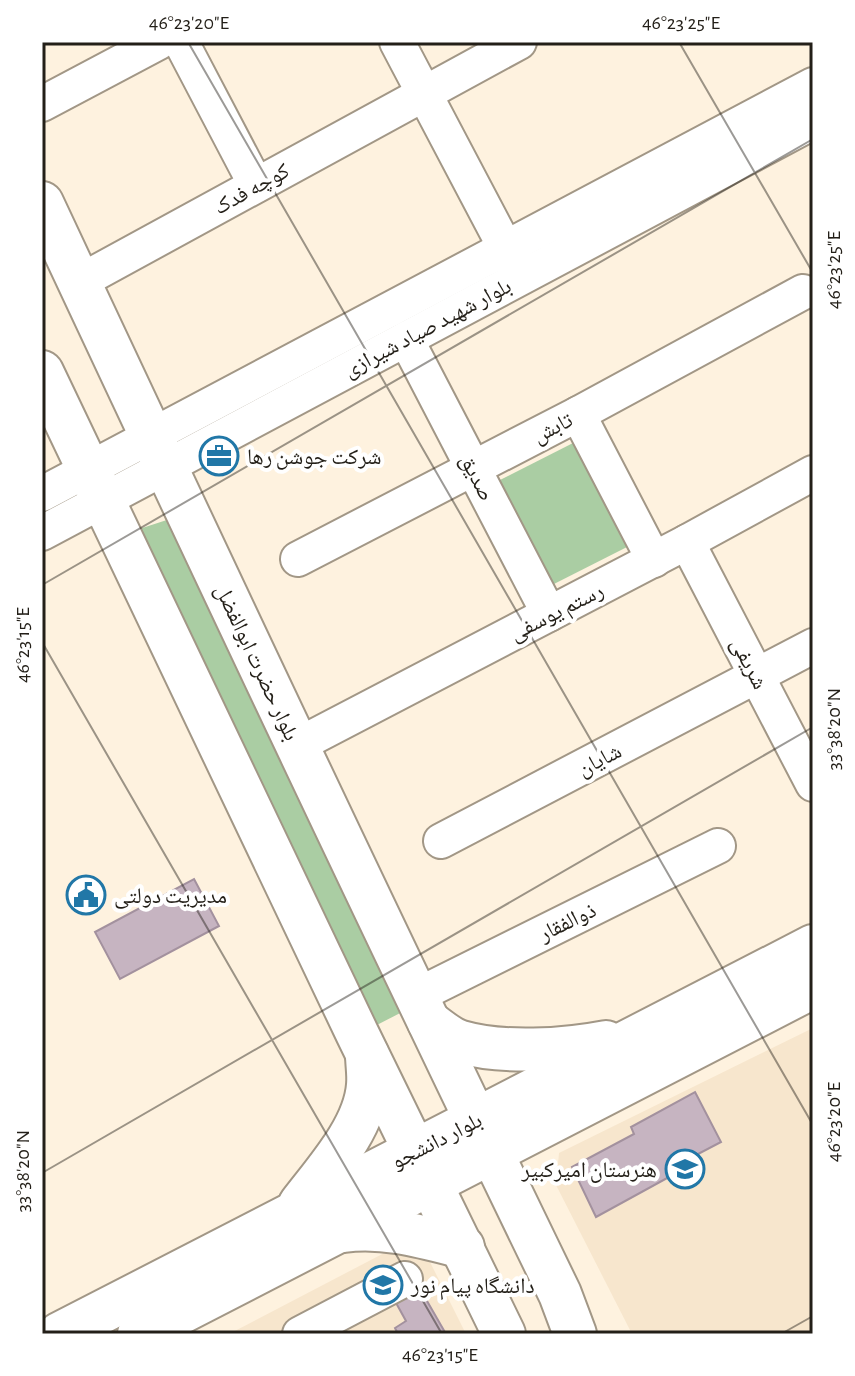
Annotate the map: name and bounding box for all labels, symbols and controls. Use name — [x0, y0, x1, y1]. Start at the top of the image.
text: 46°23'20"E — [149, 13, 230, 33]
text: 46°23'25"E — [642, 13, 720, 33]
street label: کوچه فدک — [210, 159, 294, 220]
text: 46°23'25"E — [824, 231, 844, 309]
street label: بلوار شهید صیاد شیرازی — [340, 274, 516, 383]
street label: تابش — [529, 408, 577, 449]
office icon: شرکت جوشن رها — [198, 435, 240, 477]
place label: شرکت جوشن رها — [247, 446, 382, 470]
street label: صدیق — [454, 450, 498, 505]
street label: رستم یوسفی — [506, 579, 608, 648]
street label: بلوار حضرت ابوالفضل — [209, 581, 303, 745]
text: 46°23'15"E — [13, 607, 33, 683]
street label: شریفی — [725, 634, 771, 694]
text: 33°38'20"N — [824, 688, 844, 770]
street label: شایان — [574, 740, 626, 782]
public building icon: مدیریت دولتی — [65, 874, 107, 916]
place label: مدیریت دولتی — [114, 885, 227, 909]
street label: ذوالفقار — [535, 899, 600, 946]
text: 46°23'20"E — [824, 1081, 844, 1162]
street label: بلوار دانشجو — [387, 1109, 486, 1174]
text: 33°38'20"N — [13, 1130, 33, 1212]
school or university icon: هنرستان امیرکبیر — [664, 1148, 706, 1190]
place label: هنرستان امیرکبیر — [521, 1159, 657, 1183]
school or university icon: دانشگاه پیام نور — [362, 1264, 404, 1306]
place label: دانشگاه پیام نور — [410, 1275, 535, 1300]
text: 46°23'15"E — [402, 1345, 478, 1365]

